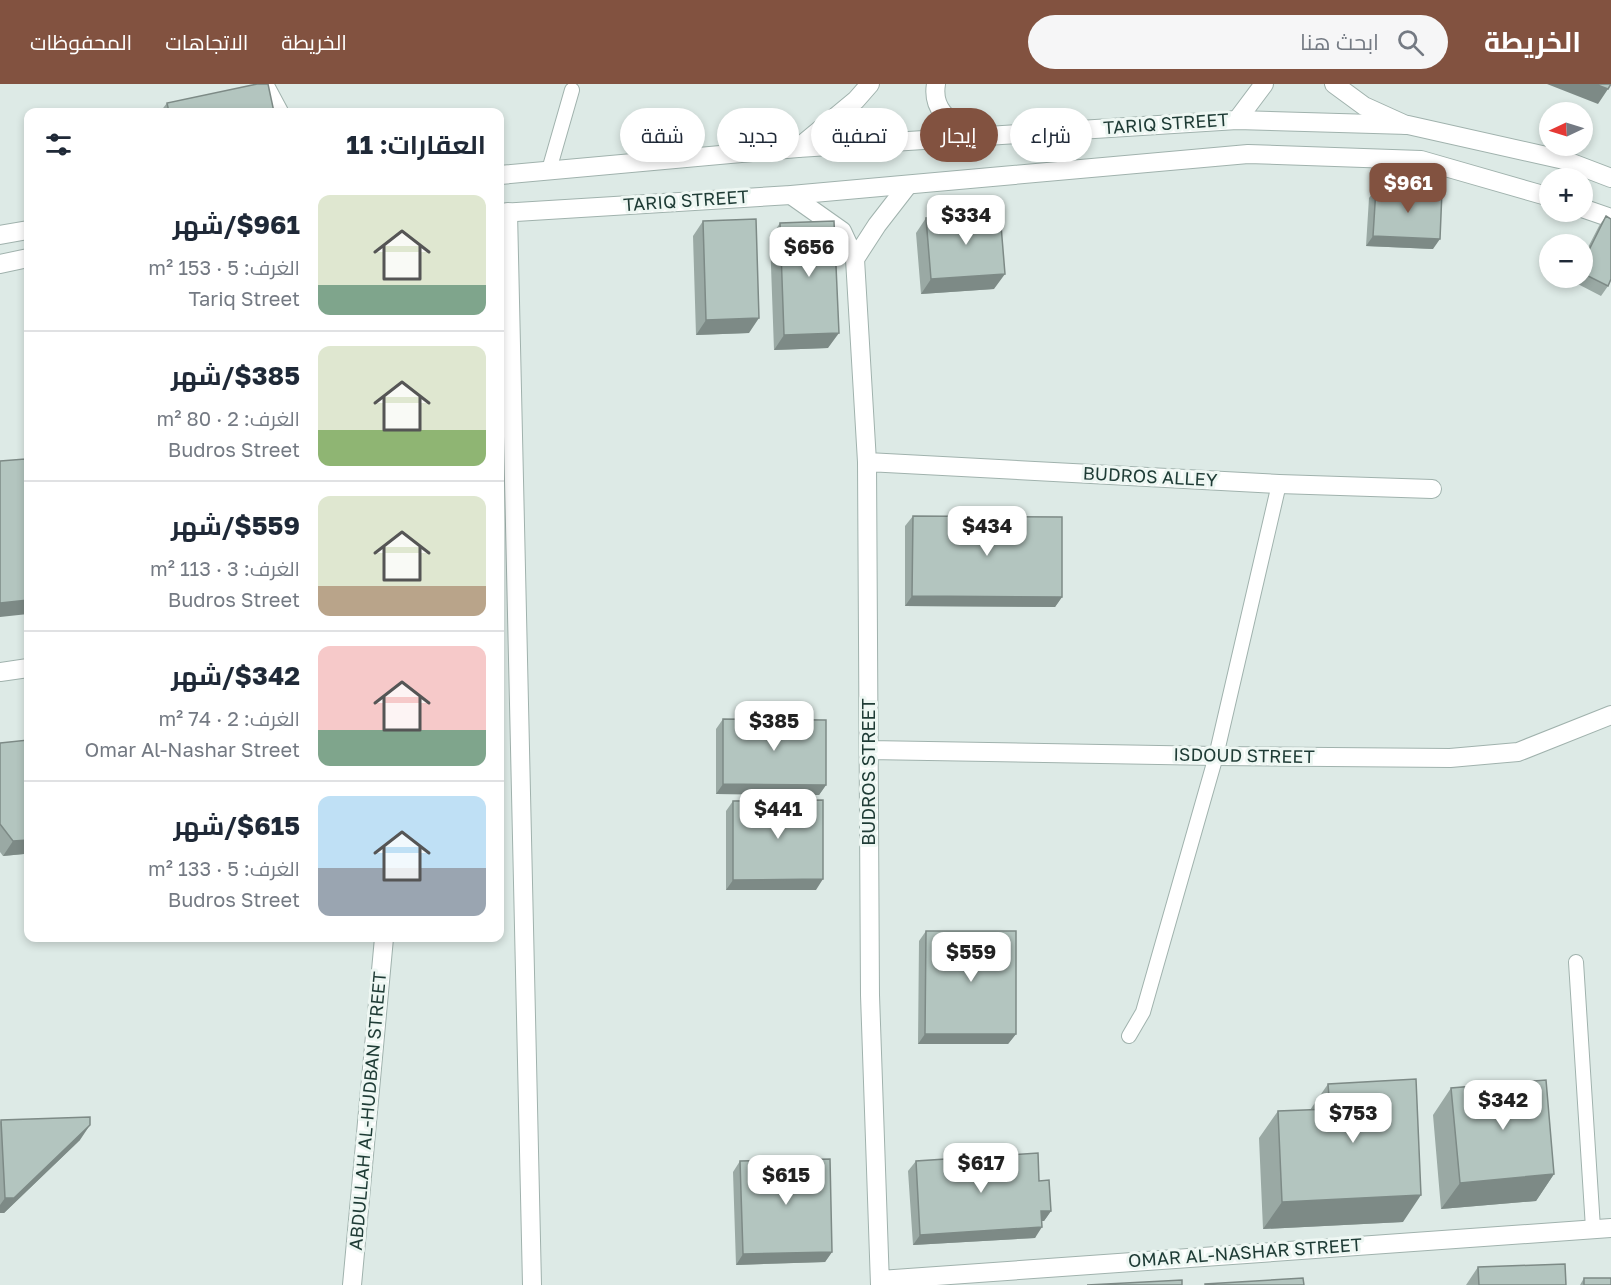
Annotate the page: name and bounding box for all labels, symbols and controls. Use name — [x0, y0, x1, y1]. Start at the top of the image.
search box — [1028, 15, 1448, 69]
text: الخريطة — [1484, 25, 1581, 58]
icon: search — [1394, 26, 1427, 59]
text: ابحث هنا — [1300, 28, 1379, 55]
text: المحفوظات — [30, 29, 132, 55]
text: الاتجاهات — [165, 29, 248, 55]
text: الخريطة — [281, 29, 347, 55]
north arrow — [1539, 102, 1593, 156]
map controls — [1539, 102, 1593, 288]
chip: شقة — [620, 108, 705, 162]
chip: جديد — [717, 108, 799, 162]
chip: تصفية — [811, 108, 908, 162]
chip: إيجار — [920, 108, 998, 162]
chip: شراء — [1010, 108, 1092, 162]
street label: TARIQ STREET — [1103, 108, 1229, 138]
icon: filters — [42, 128, 75, 161]
text: العقارات: 11 — [346, 129, 486, 160]
pin: $961 — [1372, 163, 1444, 214]
button: + — [1539, 168, 1593, 222]
text: $961 — [1383, 170, 1433, 194]
street label: TARIQ STREET — [623, 185, 749, 215]
pin: $334 — [930, 195, 1002, 246]
text: $334 — [941, 202, 991, 226]
text: $961/شهر — [173, 209, 300, 240]
icon: home — [366, 219, 438, 291]
pin: $656 — [773, 227, 845, 278]
text: $656 — [784, 234, 835, 258]
button: − — [1539, 234, 1593, 288]
text: الغرف: 5 · 153 m² — [148, 255, 300, 279]
text: Tariq Street — [188, 286, 300, 310]
text: $385/شهر — [171, 360, 300, 391]
icon: home — [366, 370, 438, 442]
text: الغرف: 2 · 80 m² — [157, 406, 300, 430]
text: Budros Street — [168, 437, 300, 461]
street label: BUDROS ALLEY — [1082, 461, 1218, 491]
pin: $434 — [951, 506, 1023, 557]
text: $559/شهر — [171, 510, 300, 541]
text: $434 — [962, 513, 1012, 537]
icon: home — [366, 520, 438, 592]
text: الغرف: 3 · 113 m² — [150, 556, 300, 580]
text: Budros Street — [168, 587, 300, 611]
text: $342/شهر — [171, 660, 300, 691]
icon: home — [366, 670, 438, 742]
street label: BUDROS STREET — [857, 698, 879, 846]
pin: $385 — [738, 701, 810, 752]
text: الغرف: 2 · 74 m² — [158, 706, 300, 730]
text: $385 — [749, 708, 799, 732]
text: Omar Al-Nashar Street — [85, 737, 300, 761]
street label: ISDOUD STREET — [1173, 743, 1315, 767]
pin: $441 — [742, 789, 814, 840]
text: $441 — [754, 796, 802, 820]
text: $615/شهر — [173, 810, 300, 841]
icon: home — [366, 820, 438, 892]
text: الغرف: 5 · 133 m² — [148, 856, 300, 880]
text: Budros Street — [168, 887, 300, 911]
pin: $559 — [935, 932, 1007, 983]
text: $559 — [946, 939, 996, 963]
street label: ABDULLAH AL-HUDBAN STREET — [344, 971, 390, 1251]
pin: $342 — [1467, 1080, 1539, 1131]
text: $342 — [1478, 1087, 1528, 1111]
pin: $753 — [1317, 1093, 1389, 1144]
text: $753 — [1329, 1100, 1377, 1124]
pin: $617 — [945, 1143, 1017, 1194]
text: $617 — [957, 1150, 1005, 1174]
pin: $615 — [750, 1155, 822, 1206]
text: $615 — [762, 1162, 810, 1186]
street label: OMAR AL-NASHAR STREET — [1127, 1233, 1363, 1271]

